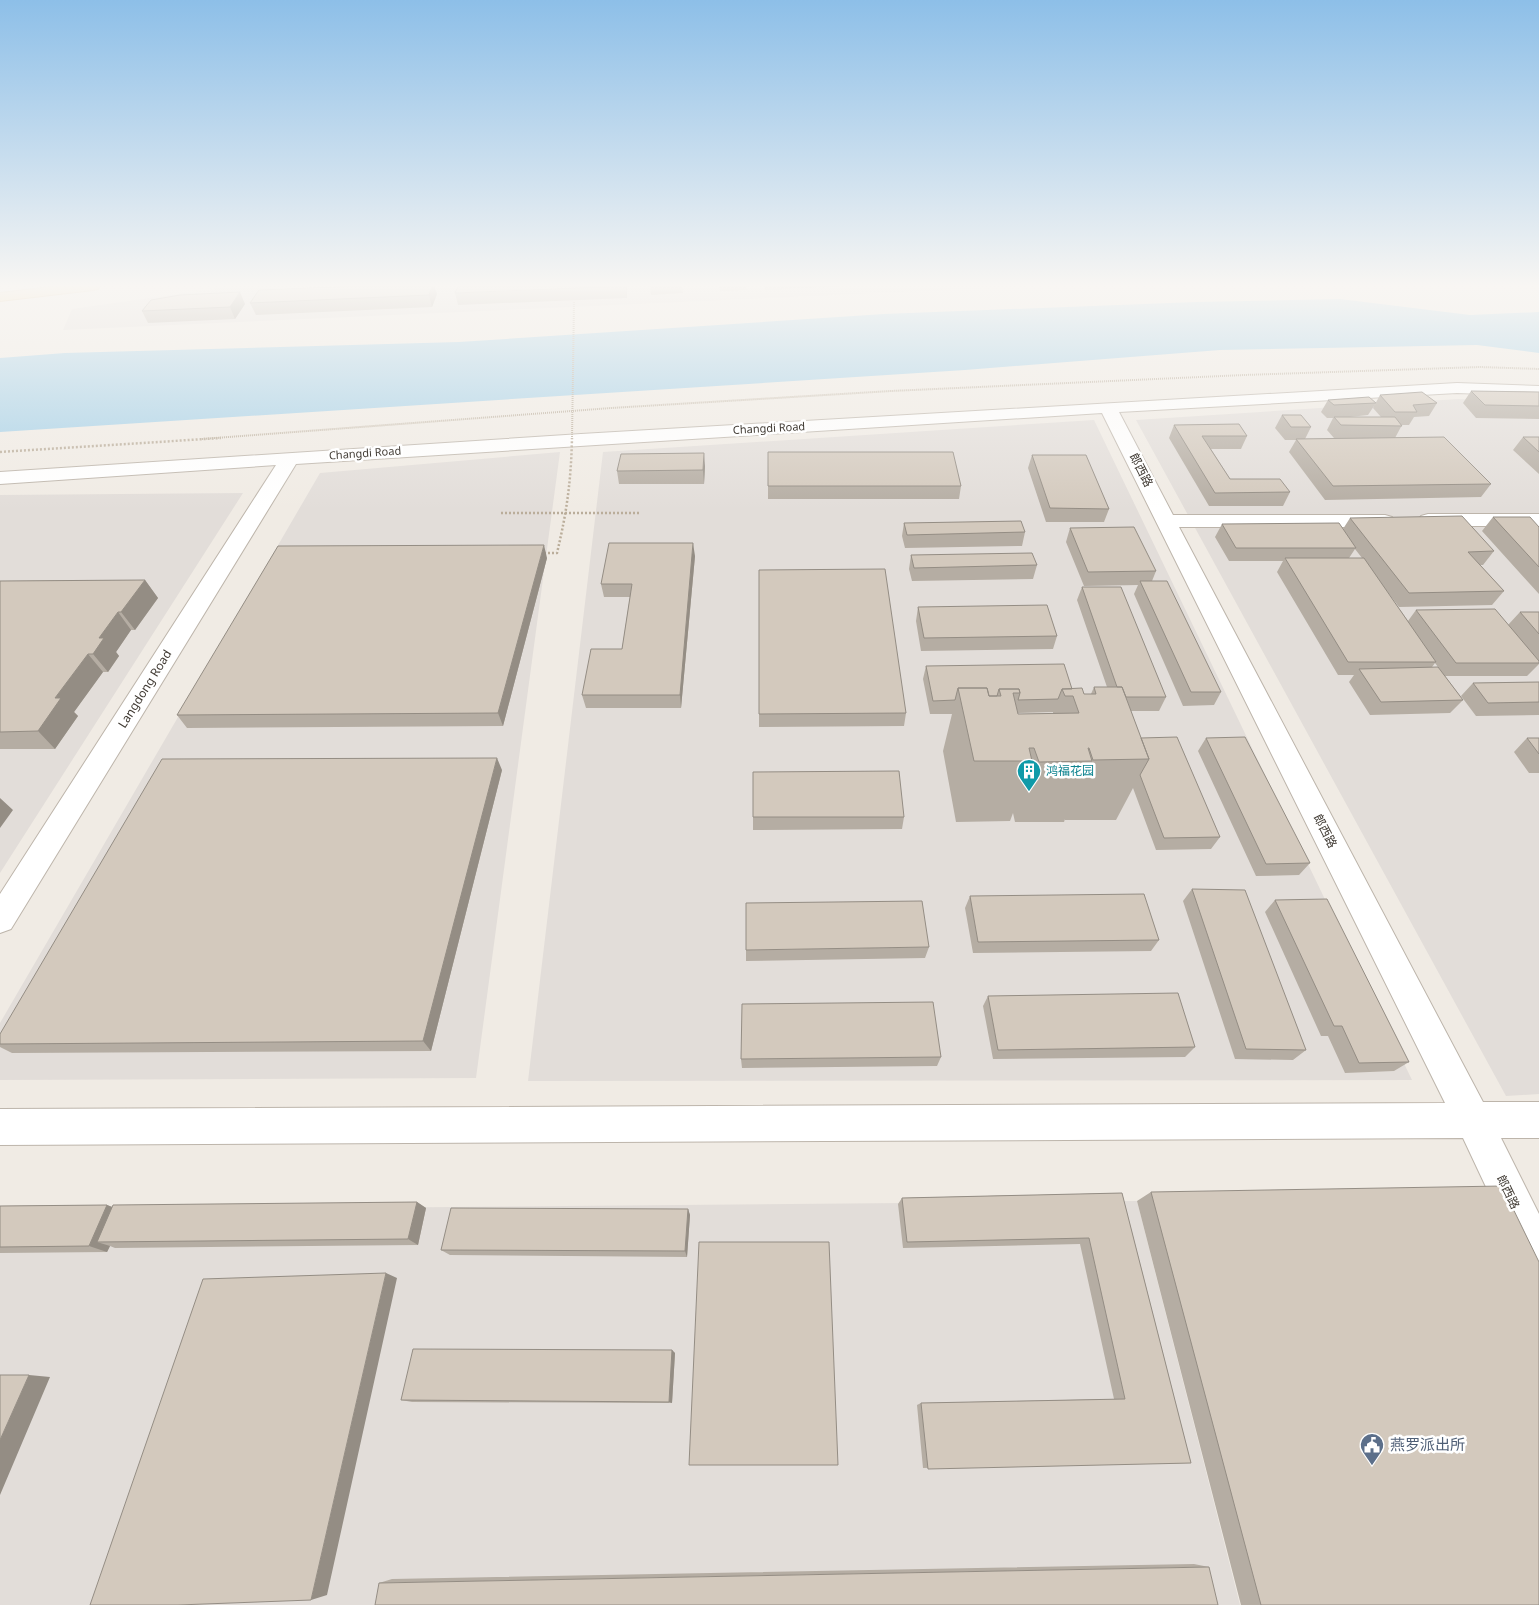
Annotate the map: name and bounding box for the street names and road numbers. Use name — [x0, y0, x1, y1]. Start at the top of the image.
street label: Changdi Road — [732, 418, 806, 437]
street label: Changdi Road — [328, 442, 402, 463]
street label: 郎西路 — [1126, 450, 1157, 490]
street label: Langdong Road — [114, 646, 175, 731]
street label: 郎西路 — [1310, 811, 1341, 851]
street label: 郎西路 — [1493, 1172, 1524, 1212]

